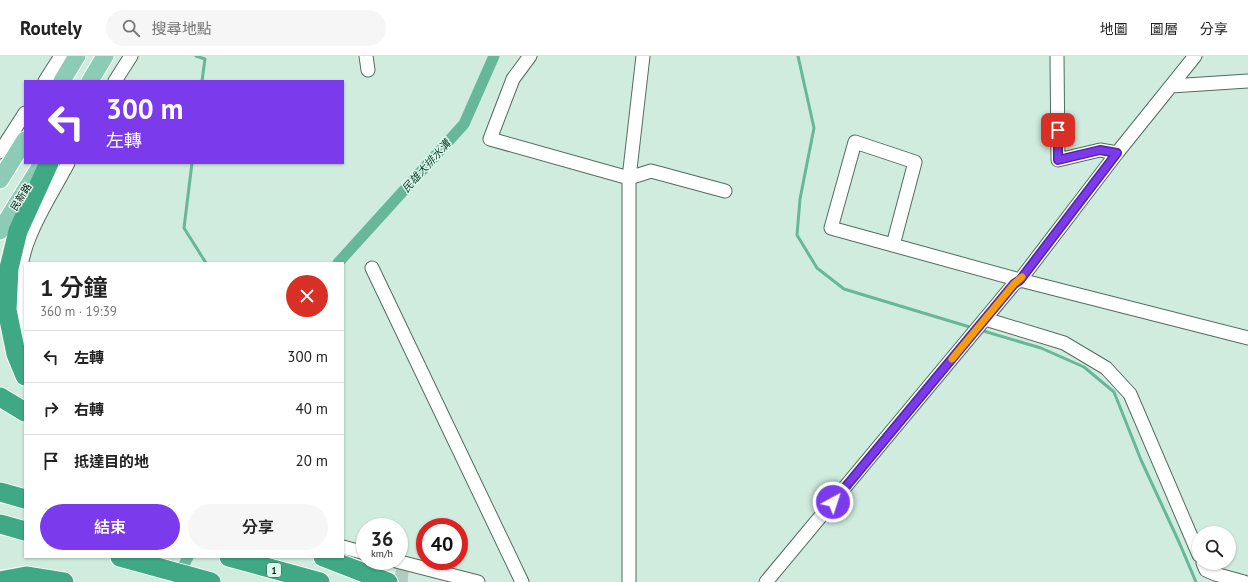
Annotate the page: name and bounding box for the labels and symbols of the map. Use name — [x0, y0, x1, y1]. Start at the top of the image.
pin — [1041, 113, 1075, 147]
water label: 民雄大排水溝 — [399, 135, 455, 195]
street label: 民新路 — [8, 181, 34, 213]
position arrow — [812, 481, 854, 523]
speed limit sign: 40 — [416, 518, 468, 570]
road number: 1 — [267, 563, 281, 577]

